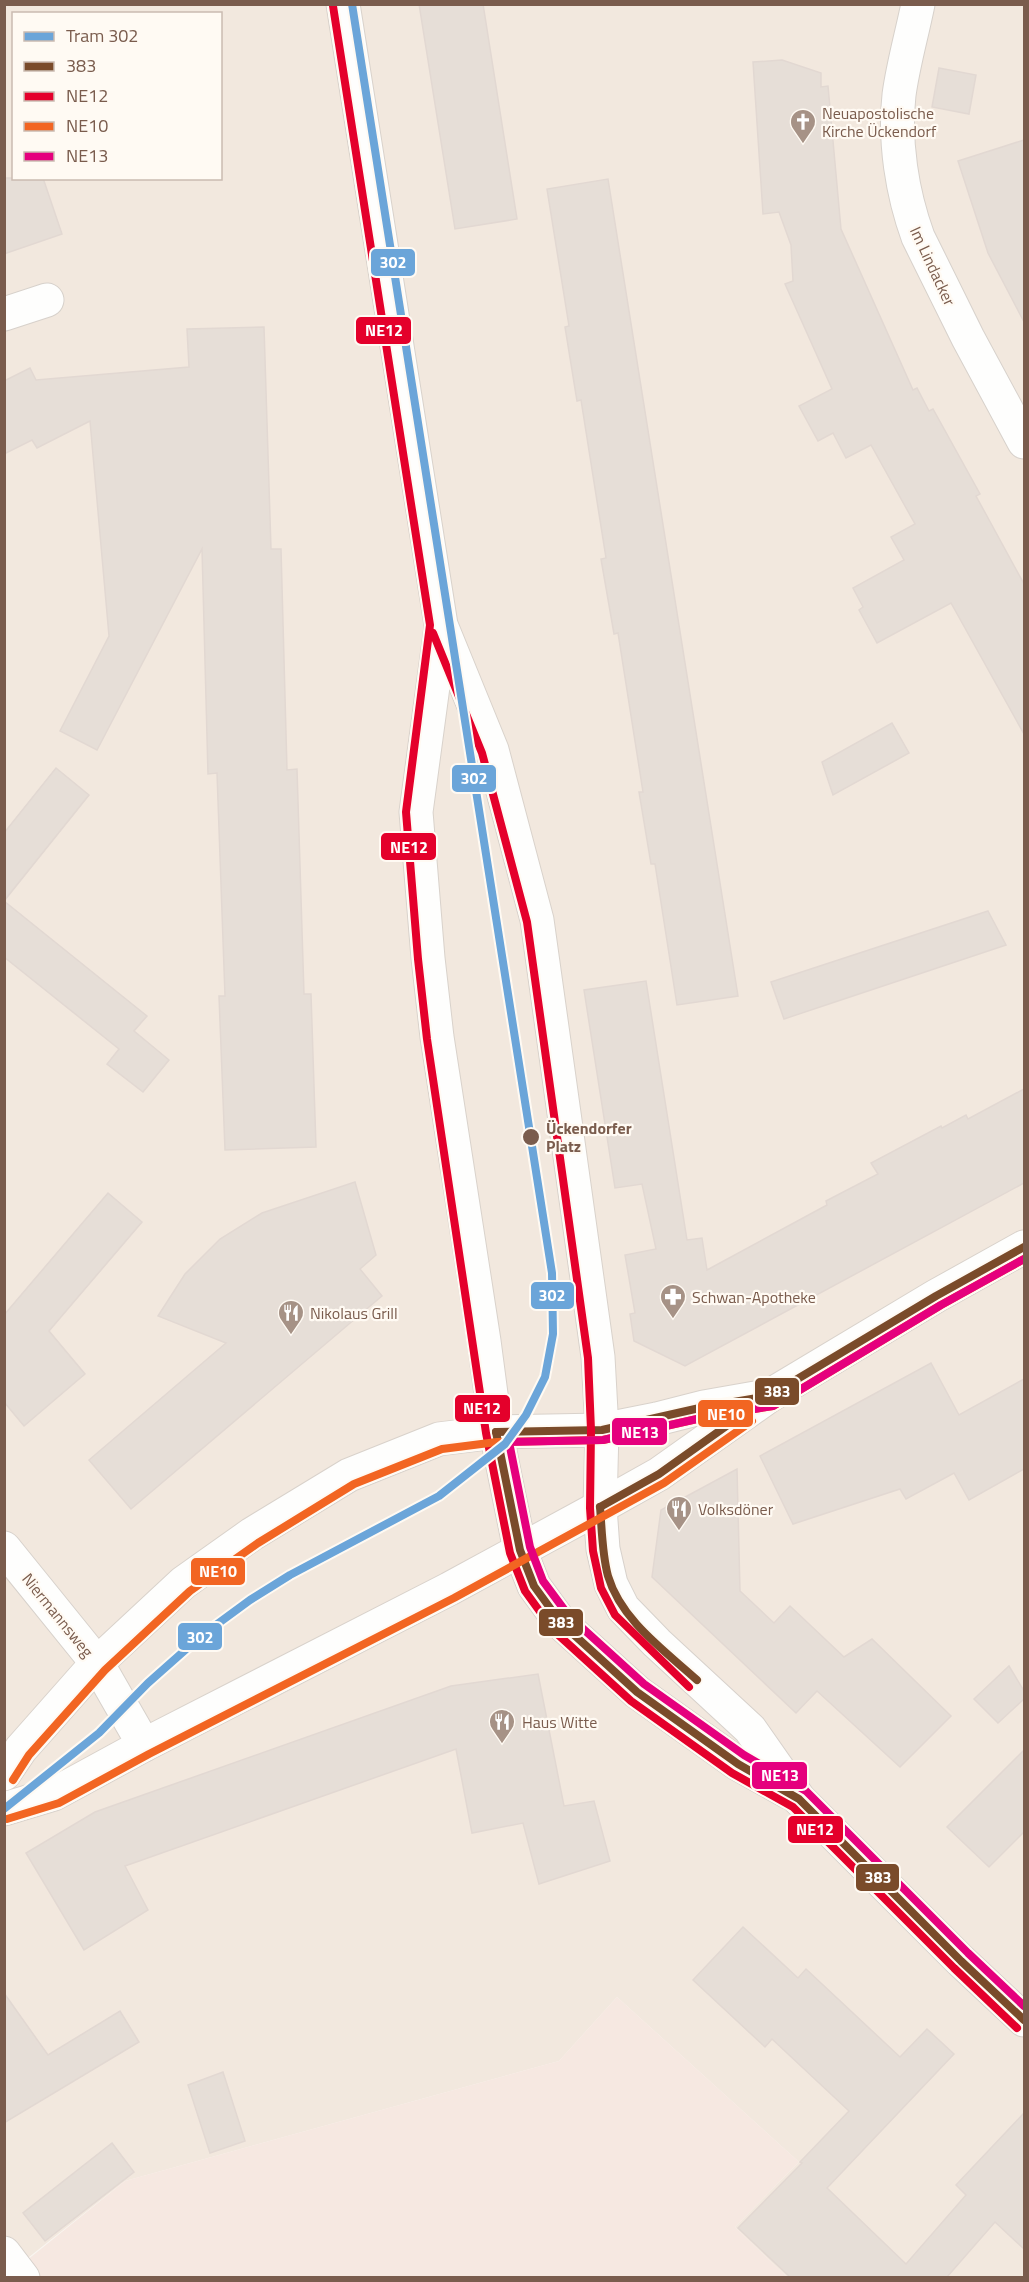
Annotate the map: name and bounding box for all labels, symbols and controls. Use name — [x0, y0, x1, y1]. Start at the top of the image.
legend — [12, 12, 222, 180]
text: Tram 302 — [66, 22, 138, 49]
text: 383 — [66, 52, 96, 79]
text: NE12 — [66, 82, 108, 109]
place label: Neuapostolische Kirche Ückendorf — [822, 101, 937, 143]
church icon: Neuapostolische Kirche Ückendorf — [788, 107, 818, 145]
text: NE10 — [66, 112, 108, 139]
text: NE13 — [66, 142, 108, 169]
street label: Im Lindacker — [904, 222, 962, 310]
line badge: 302 — [370, 248, 416, 277]
text: 302 — [380, 250, 406, 274]
line badge: NE12 — [355, 316, 412, 345]
text: NE12 — [365, 318, 403, 342]
line badge: 302 — [451, 764, 497, 793]
text: 302 — [461, 766, 487, 790]
line badge: NE12 — [380, 832, 437, 861]
text: NE12 — [390, 835, 428, 859]
place label: Ückendorfer Platz — [546, 1116, 632, 1158]
marker: Ückendorfer Platz — [521, 1127, 541, 1147]
line badge: 302 — [530, 1281, 575, 1310]
pharmacy icon: Schwan-Apotheke — [658, 1282, 688, 1320]
text: 302 — [539, 1283, 565, 1307]
place label: Schwan-Apotheke — [692, 1285, 816, 1309]
restaurant icon: Nikolaus Grill — [276, 1298, 306, 1336]
place label: Nikolaus Grill — [310, 1301, 398, 1325]
line badge: 383 — [754, 1377, 800, 1406]
text: 383 — [764, 1379, 790, 1403]
line badge: NE12 — [454, 1394, 511, 1423]
text: NE12 — [463, 1396, 501, 1420]
line badge: NE10 — [697, 1399, 754, 1428]
text: NE10 — [707, 1402, 745, 1426]
line badge: NE13 — [611, 1417, 668, 1446]
text: NE13 — [621, 1420, 659, 1444]
restaurant icon: Volksdöner — [664, 1494, 694, 1532]
place label: Volksdöner — [698, 1497, 774, 1521]
line badge: NE10 — [190, 1557, 246, 1586]
text: NE10 — [199, 1559, 237, 1583]
street label: Niermannsweg — [16, 1568, 100, 1662]
line badge: 383 — [538, 1608, 584, 1637]
text: 383 — [548, 1610, 574, 1634]
line badge: 302 — [177, 1622, 223, 1651]
text: 302 — [187, 1625, 213, 1649]
restaurant icon: Haus Witte — [487, 1707, 517, 1745]
place label: Haus Witte — [522, 1710, 597, 1734]
line badge: NE13 — [751, 1761, 808, 1790]
text: NE13 — [761, 1763, 799, 1787]
line badge: NE12 — [787, 1815, 844, 1844]
text: NE12 — [796, 1817, 834, 1841]
line badge: 383 — [855, 1863, 900, 1892]
text: 383 — [865, 1865, 891, 1889]

